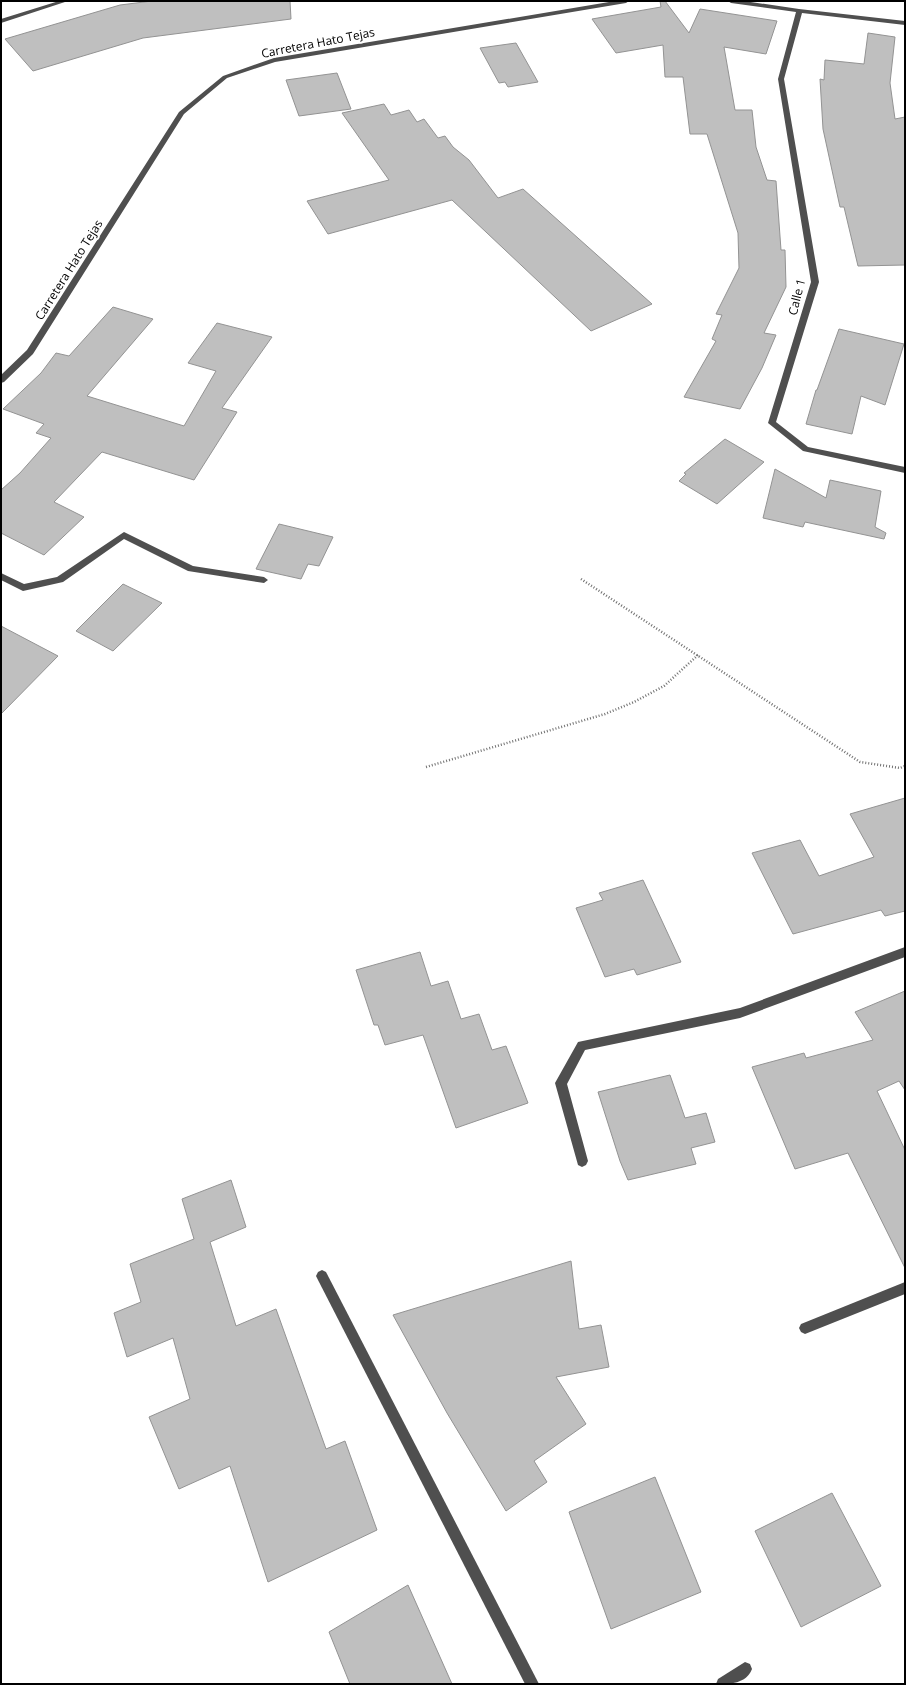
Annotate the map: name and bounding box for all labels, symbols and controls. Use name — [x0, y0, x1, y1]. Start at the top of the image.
street label: Carretera Hato Tejas — [260, 23, 376, 62]
street label: Carretera Hato Tejas — [31, 216, 107, 323]
street label: Calle 1 — [784, 277, 809, 317]

